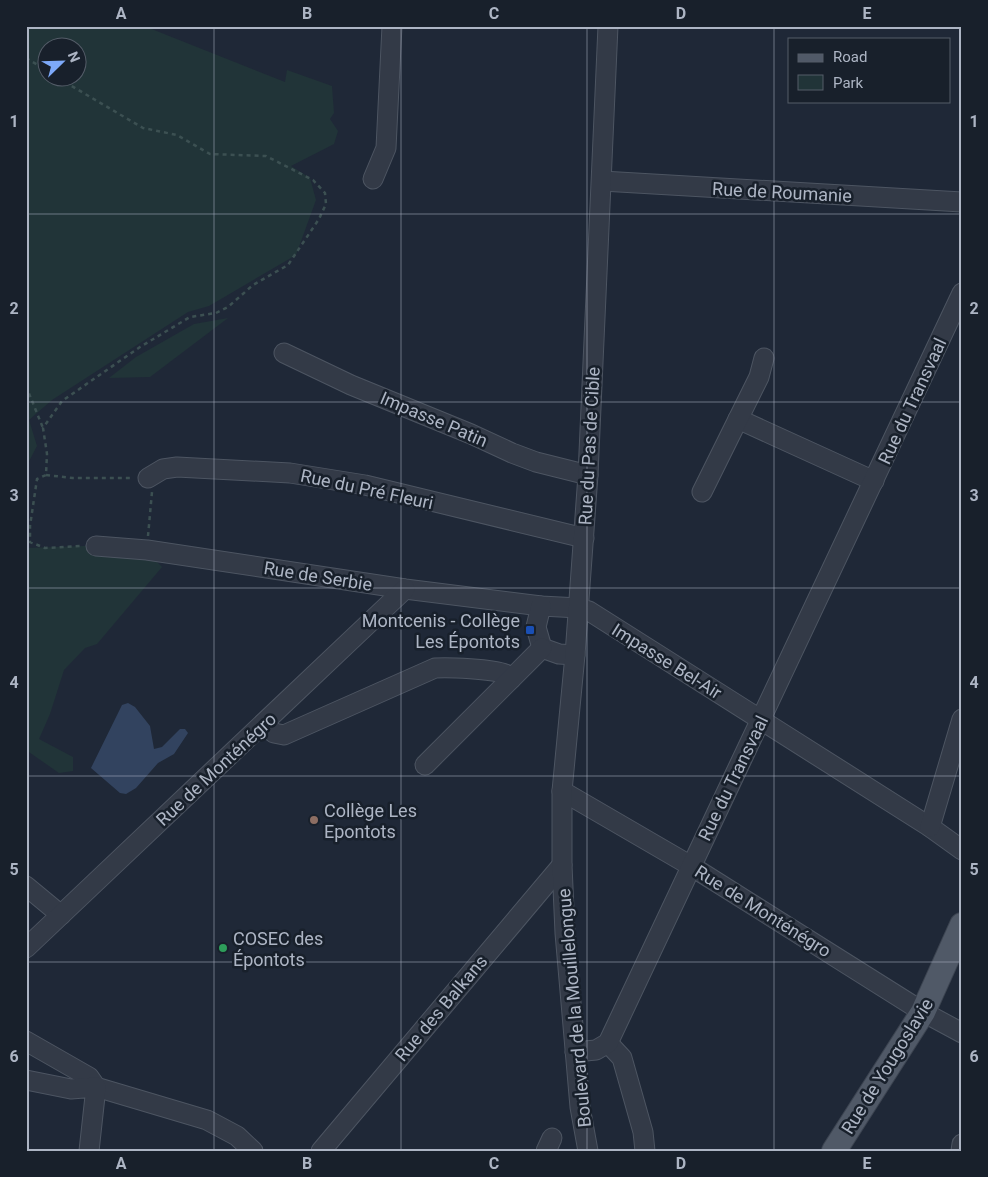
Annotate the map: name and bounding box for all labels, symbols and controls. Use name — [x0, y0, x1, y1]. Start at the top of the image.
text: A — [116, 4, 127, 23]
text: B — [302, 4, 312, 23]
text: C — [489, 4, 499, 23]
text: D — [676, 4, 686, 23]
text: E — [863, 4, 872, 23]
north arrow — [38, 38, 88, 88]
legend — [788, 38, 950, 102]
text: Road — [833, 48, 867, 66]
text: N — [65, 49, 83, 65]
text: Park — [833, 74, 864, 92]
text: 1 — [9, 112, 19, 131]
text: 1 — [969, 112, 979, 131]
street label: Rue de Roumanie — [712, 178, 852, 206]
text: 2 — [9, 299, 19, 318]
text: 2 — [969, 299, 979, 318]
street label: Rue du Transvaal — [874, 335, 950, 467]
street label: Rue du Pas de Cible — [574, 366, 604, 526]
street label: Impasse Patin — [377, 387, 491, 451]
street label: Rue du Pré Fleuri — [299, 465, 435, 513]
text: 3 — [9, 486, 19, 505]
text: 3 — [969, 486, 979, 505]
street label: Rue de Serbie — [262, 557, 374, 595]
place label: Montcenis - Collège Les Épontots — [362, 610, 520, 652]
street label: Impasse Bel-Air — [608, 619, 726, 703]
marker: Montcenis - Collège Les Épontots — [524, 624, 536, 636]
text: 4 — [9, 673, 19, 692]
text: 4 — [969, 673, 979, 692]
street label: Rue de Monténégro — [152, 708, 280, 830]
street label: Rue du Transvaal — [694, 712, 772, 844]
place label: Collège Les Epontots — [324, 800, 417, 842]
marker: Collège Les Epontots — [308, 814, 320, 826]
text: 5 — [9, 860, 19, 879]
text: 5 — [969, 860, 979, 879]
street label: Rue de Monténégro — [691, 861, 835, 961]
street label: Boulevard de la Mouillelongue — [553, 888, 595, 1128]
place label: COSEC des Épontots — [233, 928, 323, 970]
marker: COSEC des Épontots — [217, 942, 229, 954]
street label: Rue des Balkans — [391, 951, 491, 1065]
street label: Rue de Yougoslavie — [837, 994, 937, 1138]
text: 6 — [9, 1047, 19, 1066]
text: 6 — [969, 1047, 979, 1066]
text: A — [116, 1154, 127, 1173]
text: B — [302, 1154, 312, 1173]
text: C — [489, 1154, 499, 1173]
text: D — [676, 1154, 686, 1173]
text: E — [863, 1154, 872, 1173]

